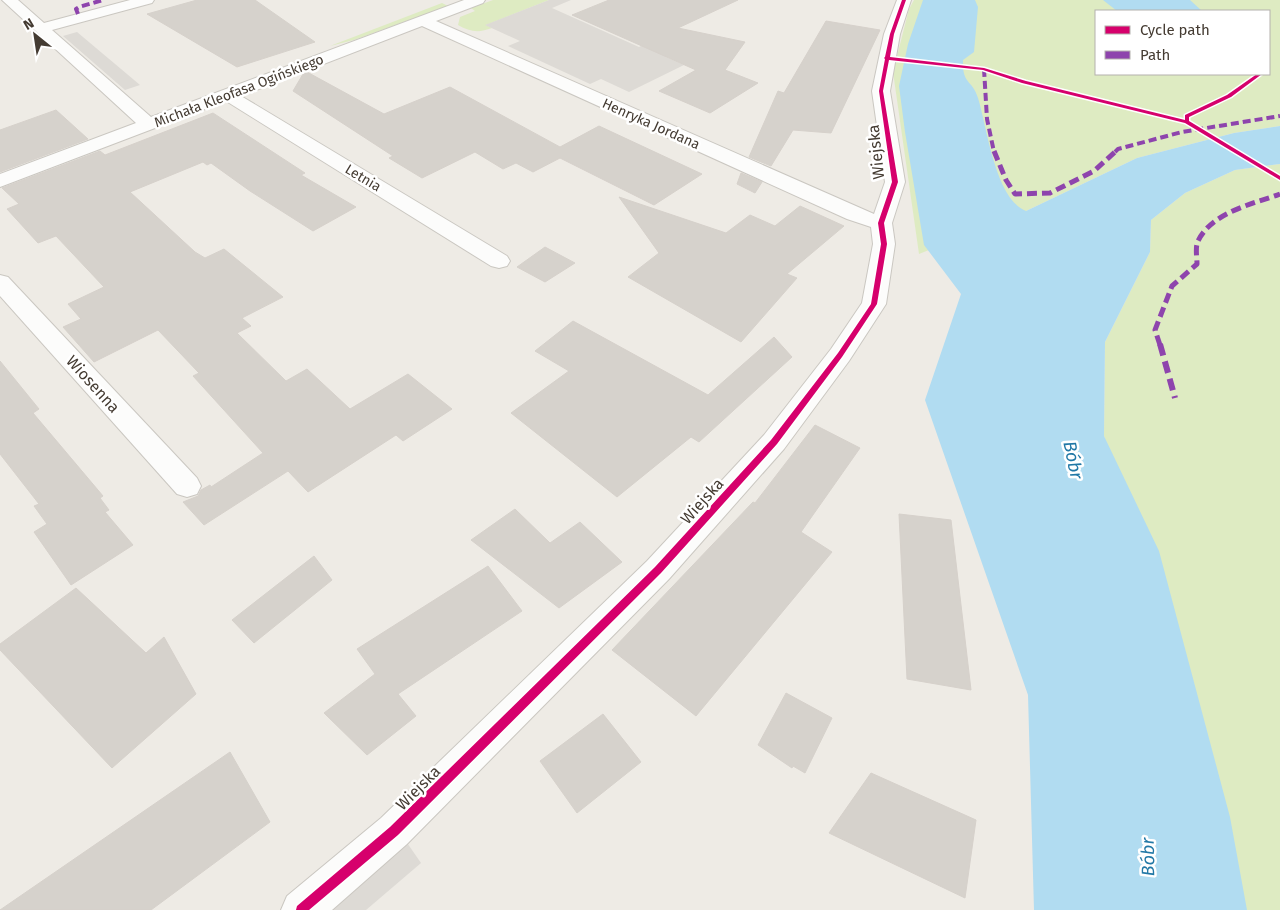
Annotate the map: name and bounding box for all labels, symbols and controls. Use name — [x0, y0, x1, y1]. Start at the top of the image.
north arrow — [10, 10, 60, 60]
legend — [1095, 10, 1270, 75]
text: N — [20, 14, 37, 34]
text: Cycle path — [1140, 21, 1210, 39]
text: Path — [1140, 46, 1170, 64]
street label: Michała Kleofasa Ogińskiego — [152, 51, 326, 131]
street label: Henryka Jordana — [600, 95, 702, 153]
street label: Wiejska — [864, 124, 888, 180]
street label: Letnia — [342, 161, 384, 195]
street label: Wiosenna — [62, 351, 124, 417]
water label: Bóbr — [1058, 439, 1088, 482]
street label: Wiejska — [677, 474, 727, 528]
street label: Wiejska — [392, 762, 444, 814]
water label: Bóbr — [1137, 836, 1159, 876]

